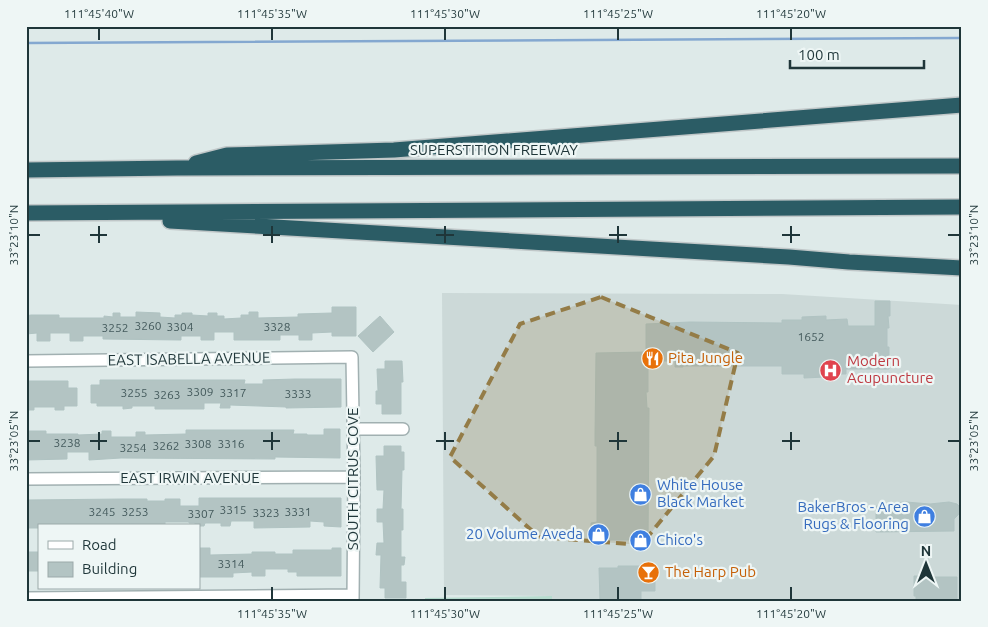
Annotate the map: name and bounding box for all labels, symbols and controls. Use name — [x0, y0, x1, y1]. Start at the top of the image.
text: 111°45'40"W — [64, 7, 134, 20]
text: 111°45'35"W — [237, 7, 307, 20]
text: 111°45'30"W — [410, 7, 480, 20]
text: 111°45'25"W — [583, 7, 653, 20]
text: 111°45'20"W — [756, 7, 826, 20]
scale bar — [790, 38, 924, 70]
text: 100 m — [798, 46, 840, 63]
street label: SUPERSTITION FREEWAY — [410, 141, 578, 158]
text: 33°23'10"N — [7, 205, 20, 265]
text: 33°23'10"N — [967, 205, 980, 265]
house number: 3260 — [134, 319, 162, 332]
house number: 3304 — [166, 320, 194, 333]
house number: 3328 — [263, 320, 291, 333]
house number: 3252 — [101, 321, 129, 334]
house number: 1652 — [797, 330, 825, 343]
restaurant icon: Pita Jungle — [640, 346, 664, 370]
street label: EAST ISABELLA AVENUE — [107, 349, 271, 368]
place label: Pita Jungle — [668, 349, 743, 366]
place label: Modern Acupuncture — [847, 352, 934, 386]
hospital icon: Modern Acupuncture — [819, 358, 843, 382]
house number: 3309 — [186, 385, 214, 398]
house number: 3255 — [120, 386, 148, 399]
house number: 3317 — [219, 386, 247, 399]
house number: 3333 — [284, 387, 312, 400]
house number: 3263 — [153, 388, 181, 401]
street label: SOUTH CITRUS COVE — [344, 408, 361, 550]
text: 33°23'05"N — [7, 411, 20, 471]
text: 33°23'05"N — [967, 411, 980, 471]
house number: 3238 — [53, 436, 81, 449]
house number: 3308 — [184, 437, 212, 450]
house number: 3316 — [217, 437, 245, 450]
house number: 3262 — [152, 439, 180, 452]
house number: 3254 — [119, 441, 147, 454]
street label: EAST IRWIN AVENUE — [120, 469, 260, 486]
place label: White House Black Market — [657, 476, 744, 510]
shop icon: White House Black Market — [629, 482, 653, 506]
place label: BakerBros - Area Rugs & Flooring — [797, 498, 909, 532]
house number: 3315 — [219, 503, 247, 516]
shop icon: BakerBros - Area Rugs & Flooring — [913, 504, 937, 528]
house number: 3245 — [88, 505, 116, 518]
house number: 3253 — [121, 505, 149, 518]
house number: 3331 — [284, 505, 312, 518]
house number: 3323 — [252, 506, 280, 519]
house number: 3307 — [187, 507, 215, 520]
shop icon: 20 Volume Aveda — [587, 522, 611, 546]
legend — [38, 524, 200, 590]
place label: 20 Volume Aveda — [466, 525, 583, 542]
shop icon: Chico's — [628, 528, 652, 552]
place label: Chico's — [656, 531, 703, 548]
text: Road — [82, 536, 117, 553]
north arrow — [900, 540, 950, 590]
text: N — [921, 543, 931, 559]
house number: 3314 — [217, 557, 245, 570]
text: Building — [82, 560, 137, 577]
bar icon: The Harp Pub — [637, 560, 661, 584]
place label: The Harp Pub — [665, 563, 756, 580]
text: 111°45'35"W — [237, 607, 307, 620]
text: 111°45'30"W — [410, 607, 480, 620]
text: 111°45'25"W — [583, 607, 653, 620]
text: 111°45'20"W — [756, 607, 826, 620]

